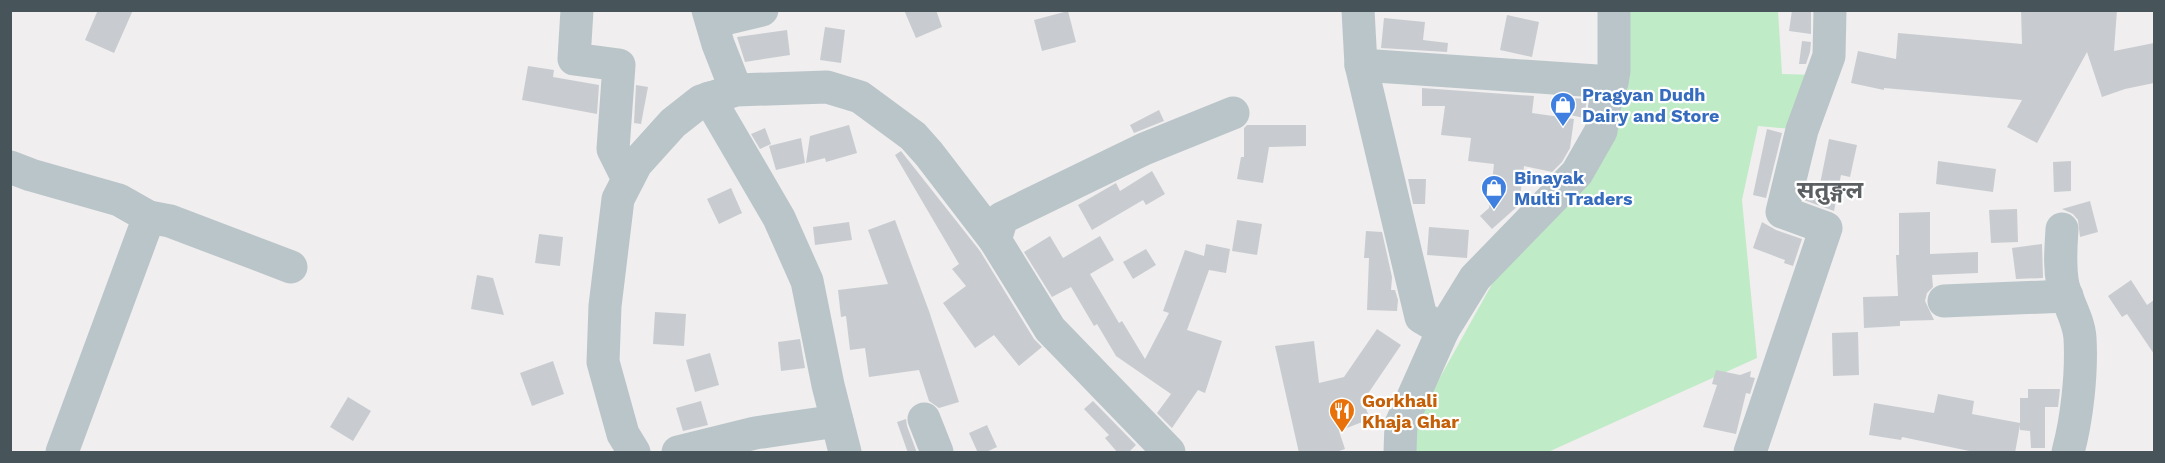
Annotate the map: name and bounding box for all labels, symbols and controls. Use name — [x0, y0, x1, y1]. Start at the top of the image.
place label: Pragyan Dudh Dairy and Store — [1582, 84, 1719, 126]
shop icon: Pragyan Dudh Dairy and Store — [1548, 90, 1578, 128]
place label: Binayak Multi Traders — [1514, 167, 1633, 209]
shop icon: Binayak Multi Traders — [1479, 173, 1509, 211]
district label: सतुङ्गल — [1797, 176, 1864, 205]
place label: Gorkhali Khaja Ghar — [1362, 390, 1459, 432]
restaurant icon: Gorkhali Khaja Ghar — [1327, 396, 1357, 434]

